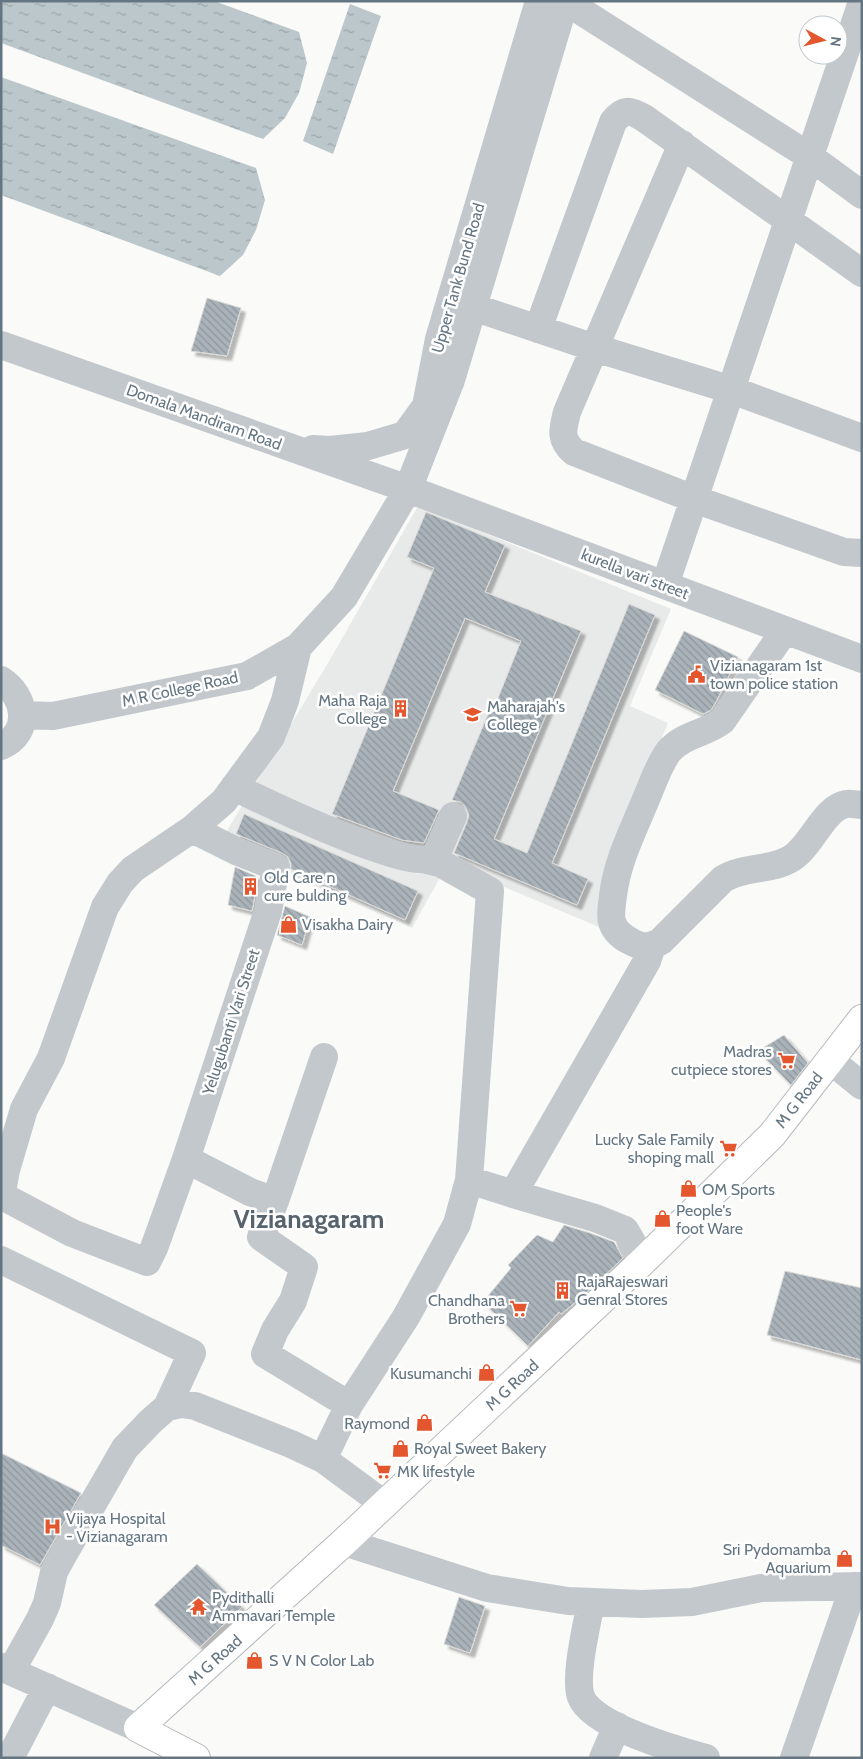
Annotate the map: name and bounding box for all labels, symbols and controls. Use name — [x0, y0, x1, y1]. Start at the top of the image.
north arrow — [798, 15, 848, 65]
text: N — [826, 36, 845, 48]
street label: Upper Tank Bund Road — [428, 201, 488, 355]
street label: Domala Mandiram Road — [124, 380, 284, 454]
street label: kurella vari street — [579, 545, 692, 603]
place label: Vizianagaram 1st town police station — [710, 656, 838, 693]
public building icon: Vizianagaram 1st town police station — [686, 664, 706, 684]
street label: M R College Road — [120, 667, 240, 711]
place label: Maha Raja College — [318, 691, 387, 728]
place label: Maharajah's College — [487, 697, 566, 734]
building icon: Maha Raja College — [391, 699, 411, 719]
school or university icon: Maharajah's College — [463, 705, 483, 725]
place label: Old Care n cure bulding — [264, 868, 347, 905]
building icon: Old Care n cure bulding — [240, 876, 260, 896]
shop icon: Visakha Dairy — [278, 914, 298, 934]
place label: Visakha Dairy — [302, 915, 393, 934]
street label: Yelugubanti Vari Street — [198, 946, 264, 1098]
place label: Madras cutpiece stores — [671, 1042, 772, 1079]
supermarket icon: Madras cutpiece stores — [776, 1050, 796, 1070]
street label: M G Road — [771, 1068, 827, 1132]
place label: Lucky Sale Family shoping mall — [595, 1130, 714, 1167]
supermarket icon: Lucky Sale Family shoping mall — [718, 1138, 738, 1158]
shop icon: OM Sports — [678, 1179, 698, 1199]
place label: OM Sports — [702, 1180, 775, 1199]
place label: People's foot Ware — [676, 1201, 743, 1238]
district label: Vizianagaram — [234, 1203, 384, 1235]
shop icon: People's foot Ware — [652, 1209, 672, 1229]
place label: RajaRajeswari Genral Stores — [577, 1272, 668, 1309]
building icon: RajaRajeswari Genral Stores — [553, 1280, 573, 1300]
place label: Chandhana Brothers — [428, 1291, 505, 1328]
supermarket icon: Chandhana Brothers — [509, 1299, 529, 1319]
street label: M G Road — [482, 1356, 542, 1414]
shop icon: Kusumanchi — [476, 1363, 496, 1383]
place label: Kusumanchi — [390, 1364, 472, 1383]
shop icon: Raymond — [414, 1413, 434, 1433]
place label: Raymond — [344, 1414, 410, 1433]
shop icon: Royal Sweet Bakery — [390, 1438, 410, 1458]
place label: Royal Sweet Bakery — [414, 1439, 546, 1458]
supermarket icon: MK lifestyle — [373, 1461, 393, 1481]
place label: MK lifestyle — [397, 1462, 475, 1481]
place label: Vijaya Hospital - Vizianagaram — [66, 1509, 168, 1546]
hospital icon: Vijaya Hospital - Vizianagaram — [42, 1517, 62, 1537]
place label: Sri Pydomamba Aquarium — [723, 1540, 831, 1577]
shop icon: Sri Pydomamba Aquarium — [835, 1548, 855, 1568]
place label: Pydithalli Ammavari Temple — [212, 1588, 335, 1625]
temple icon: Pydithalli Ammavari Temple — [188, 1596, 208, 1616]
street label: M G Road — [184, 1631, 246, 1689]
shop icon: S V N Color Lab — [245, 1650, 265, 1670]
place label: S V N Color Lab — [269, 1651, 374, 1670]

